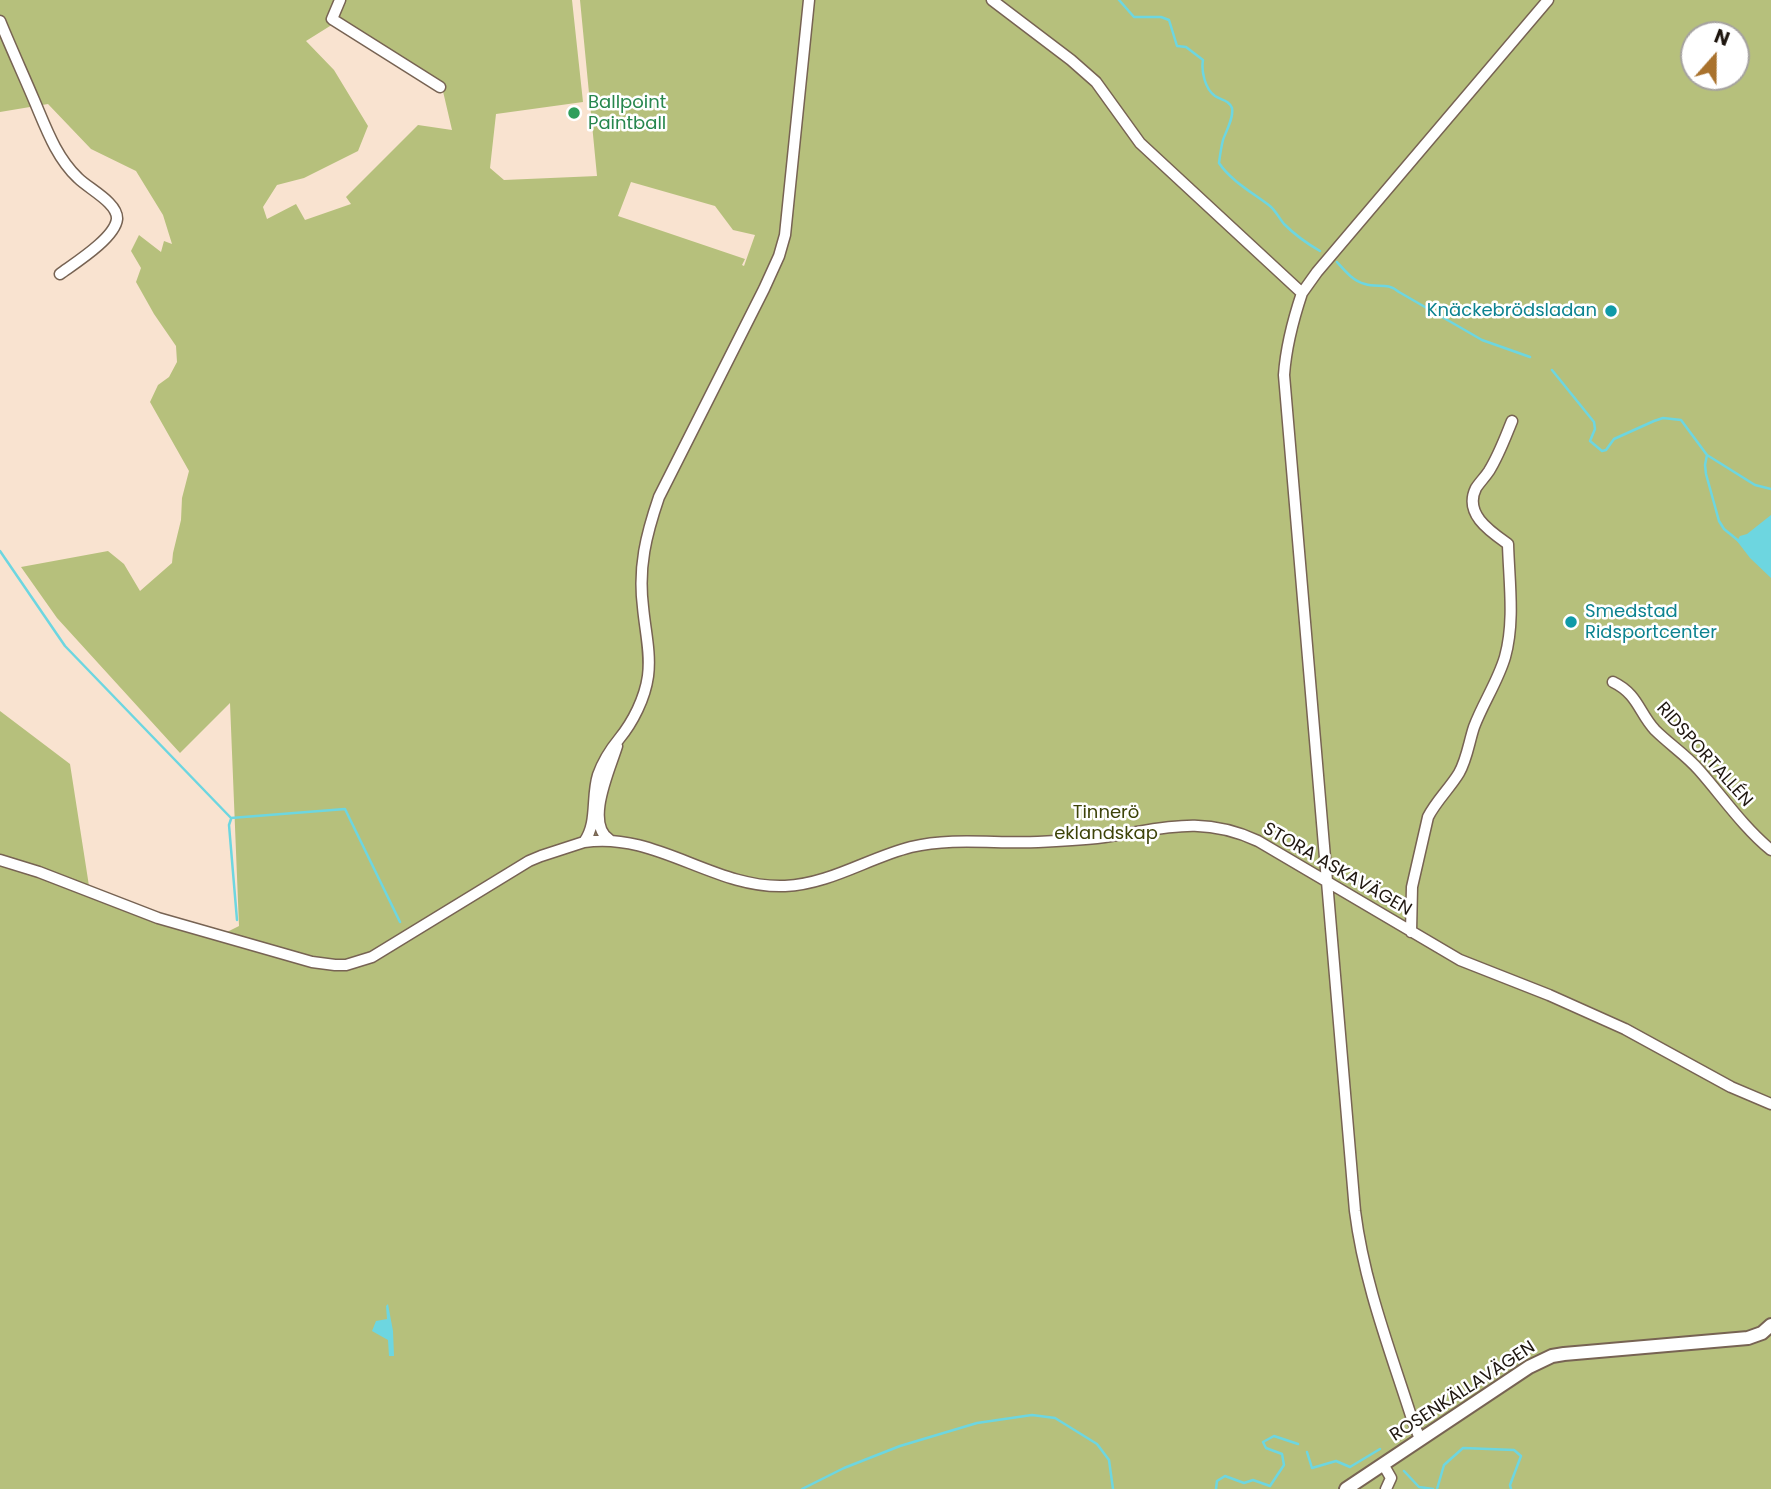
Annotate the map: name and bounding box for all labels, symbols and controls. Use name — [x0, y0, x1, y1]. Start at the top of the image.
north arrow — [1680, 21, 1750, 91]
text: N — [1710, 23, 1733, 53]
place label: Ballpoint Paintball — [588, 92, 666, 134]
marker: Ballpoint Paintball — [566, 105, 582, 121]
place label: Knäckebrödsladan — [1427, 300, 1597, 322]
marker: Knäckebrödsladan — [1603, 303, 1619, 319]
place label: Smedstad Ridsportcenter — [1585, 601, 1717, 644]
marker: Smedstad Ridsportcenter — [1563, 614, 1579, 630]
street label: RIDSPORTALLÉN — [1651, 698, 1757, 812]
park label: Tinnerö eklandskap — [1054, 802, 1158, 844]
street label: STORA ASKAVÄGEN — [1259, 819, 1415, 921]
street label: ROSENKÄLLAVÄGEN — [1387, 1337, 1539, 1447]

